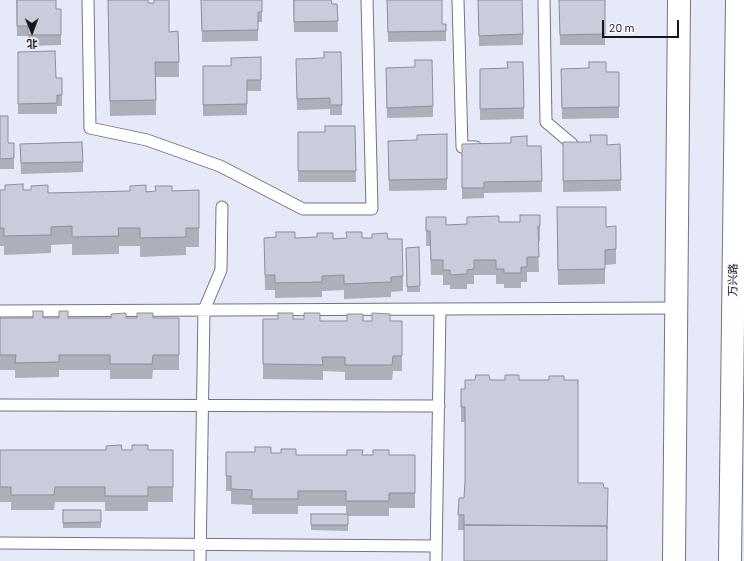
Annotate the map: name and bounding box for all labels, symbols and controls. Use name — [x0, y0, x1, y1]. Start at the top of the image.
north arrow — [12, 12, 52, 52]
scale bar — [604, 12, 681, 38]
text: 20 m — [609, 20, 635, 34]
text: 北 — [27, 38, 38, 51]
street label: 万兴路 — [726, 263, 740, 297]

